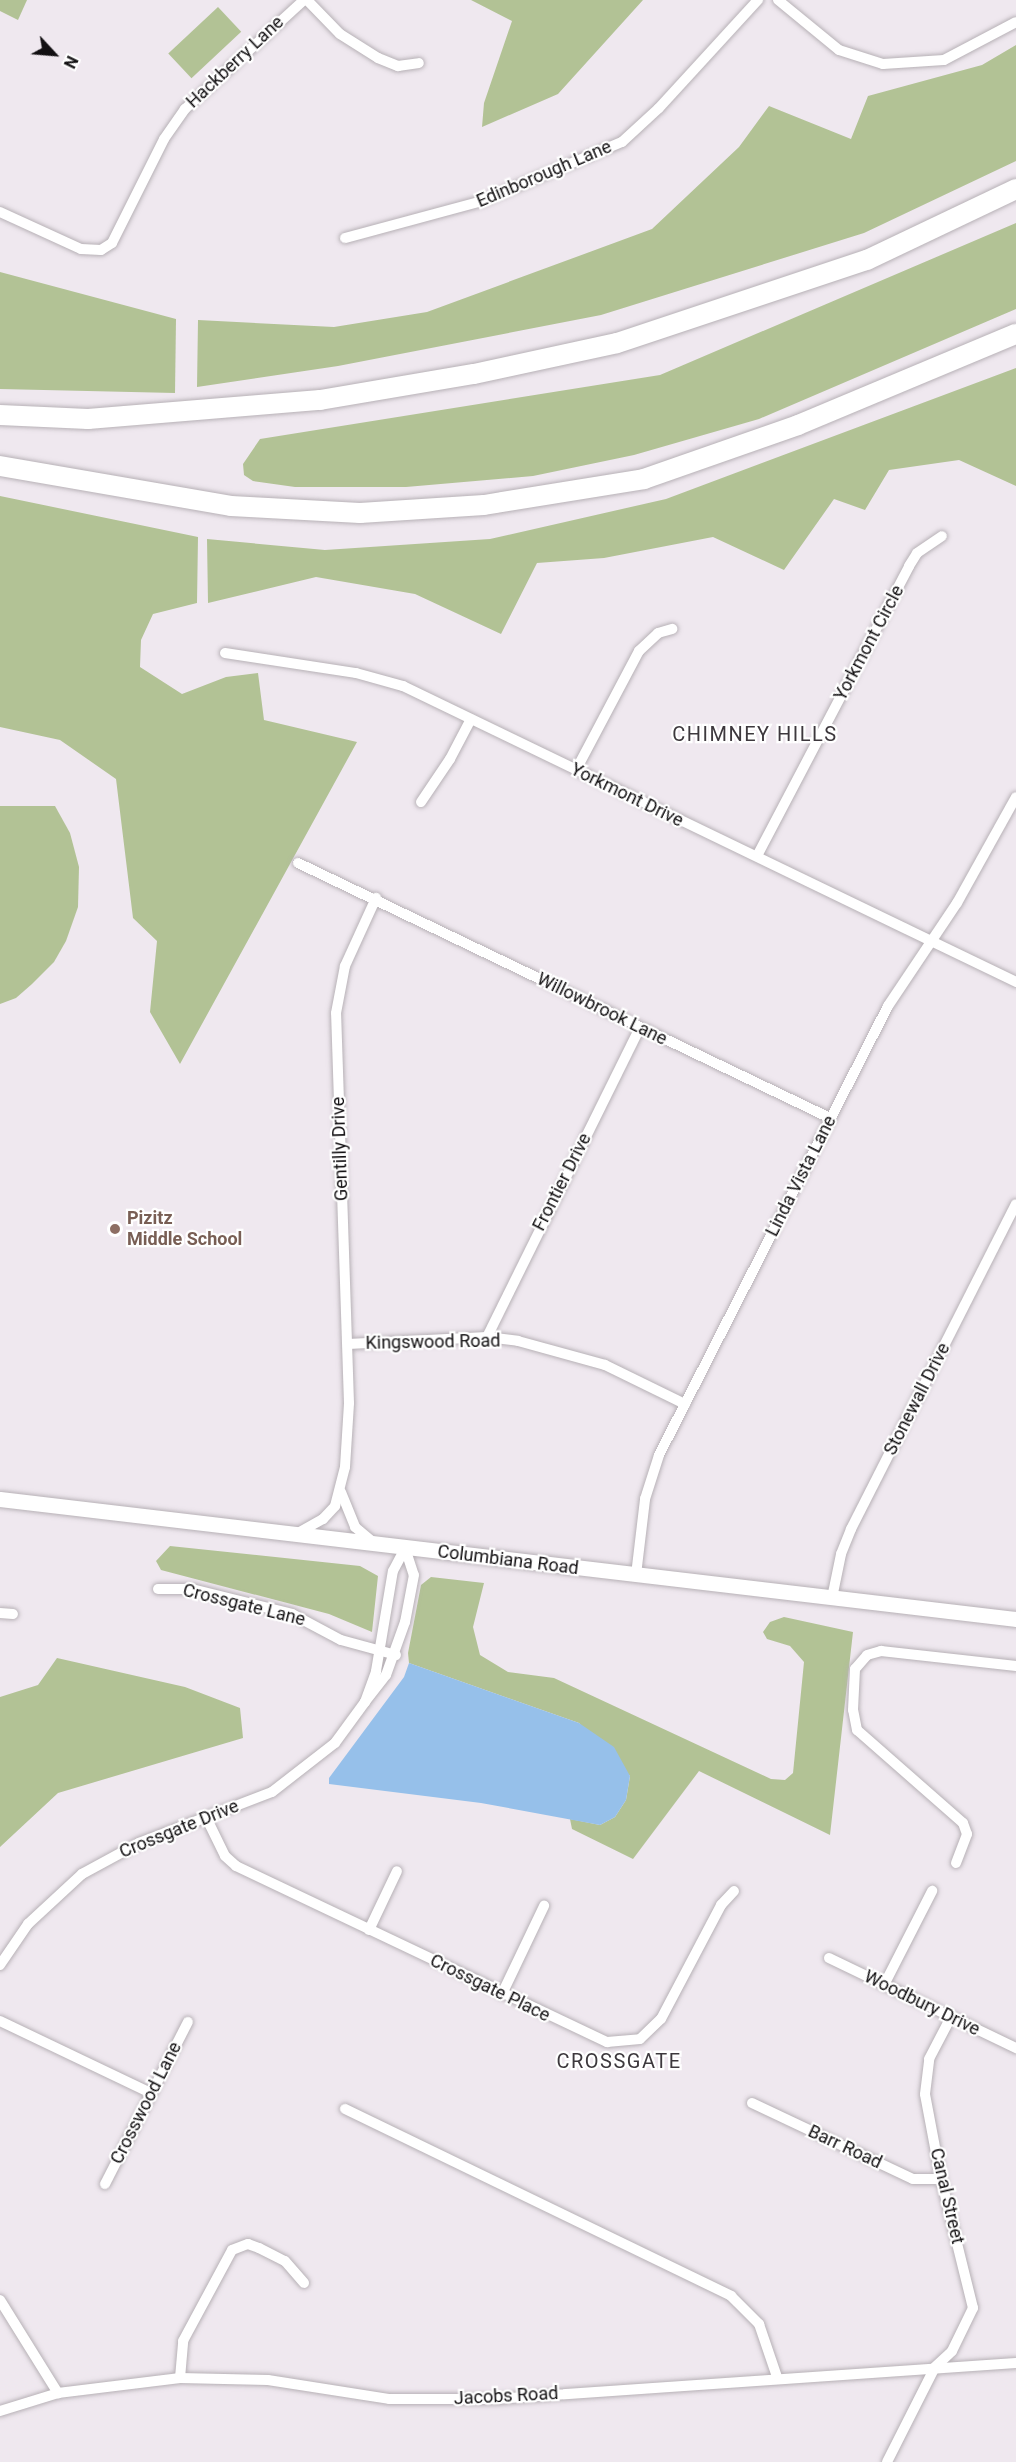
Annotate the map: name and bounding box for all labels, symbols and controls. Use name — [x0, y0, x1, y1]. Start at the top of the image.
street label: Hackberry Lane — [182, 11, 288, 113]
north arrow — [24, 24, 84, 84]
text: N — [60, 53, 82, 71]
street label: Edinborough Lane — [473, 136, 615, 212]
street label: Yorkmont Circle — [830, 582, 908, 704]
district label: CHIMNEY HILLS — [672, 722, 838, 746]
street label: Yorkmont Drive — [567, 758, 687, 832]
street label: Willowbrook Lane — [533, 968, 671, 1050]
street label: Gentilly Drive — [327, 1097, 353, 1201]
street label: Linda Vista Lane — [761, 1112, 841, 1240]
street label: Frontier Drive — [528, 1130, 596, 1234]
place label: Pizitz Middle School — [127, 1208, 242, 1250]
marker: Pizitz Middle School — [108, 1222, 122, 1236]
street label: Kingswood Road — [365, 1330, 501, 1354]
street label: Stonewall Drive — [879, 1339, 955, 1459]
street label: Columbiana Road — [436, 1541, 580, 1579]
street label: Crossgate Lane — [181, 1579, 307, 1631]
street label: Crossgate Drive — [116, 1795, 242, 1863]
street label: Crossgate Place — [426, 1950, 554, 2026]
street label: Woodbury Drive — [861, 1966, 983, 2040]
street label: Crosswood Lane — [106, 2038, 186, 2168]
district label: CROSSGATE — [556, 2049, 682, 2073]
street label: Barr Road — [805, 2121, 885, 2173]
street label: Canal Street — [926, 2146, 968, 2246]
street label: Jacobs Road — [453, 2382, 559, 2410]

